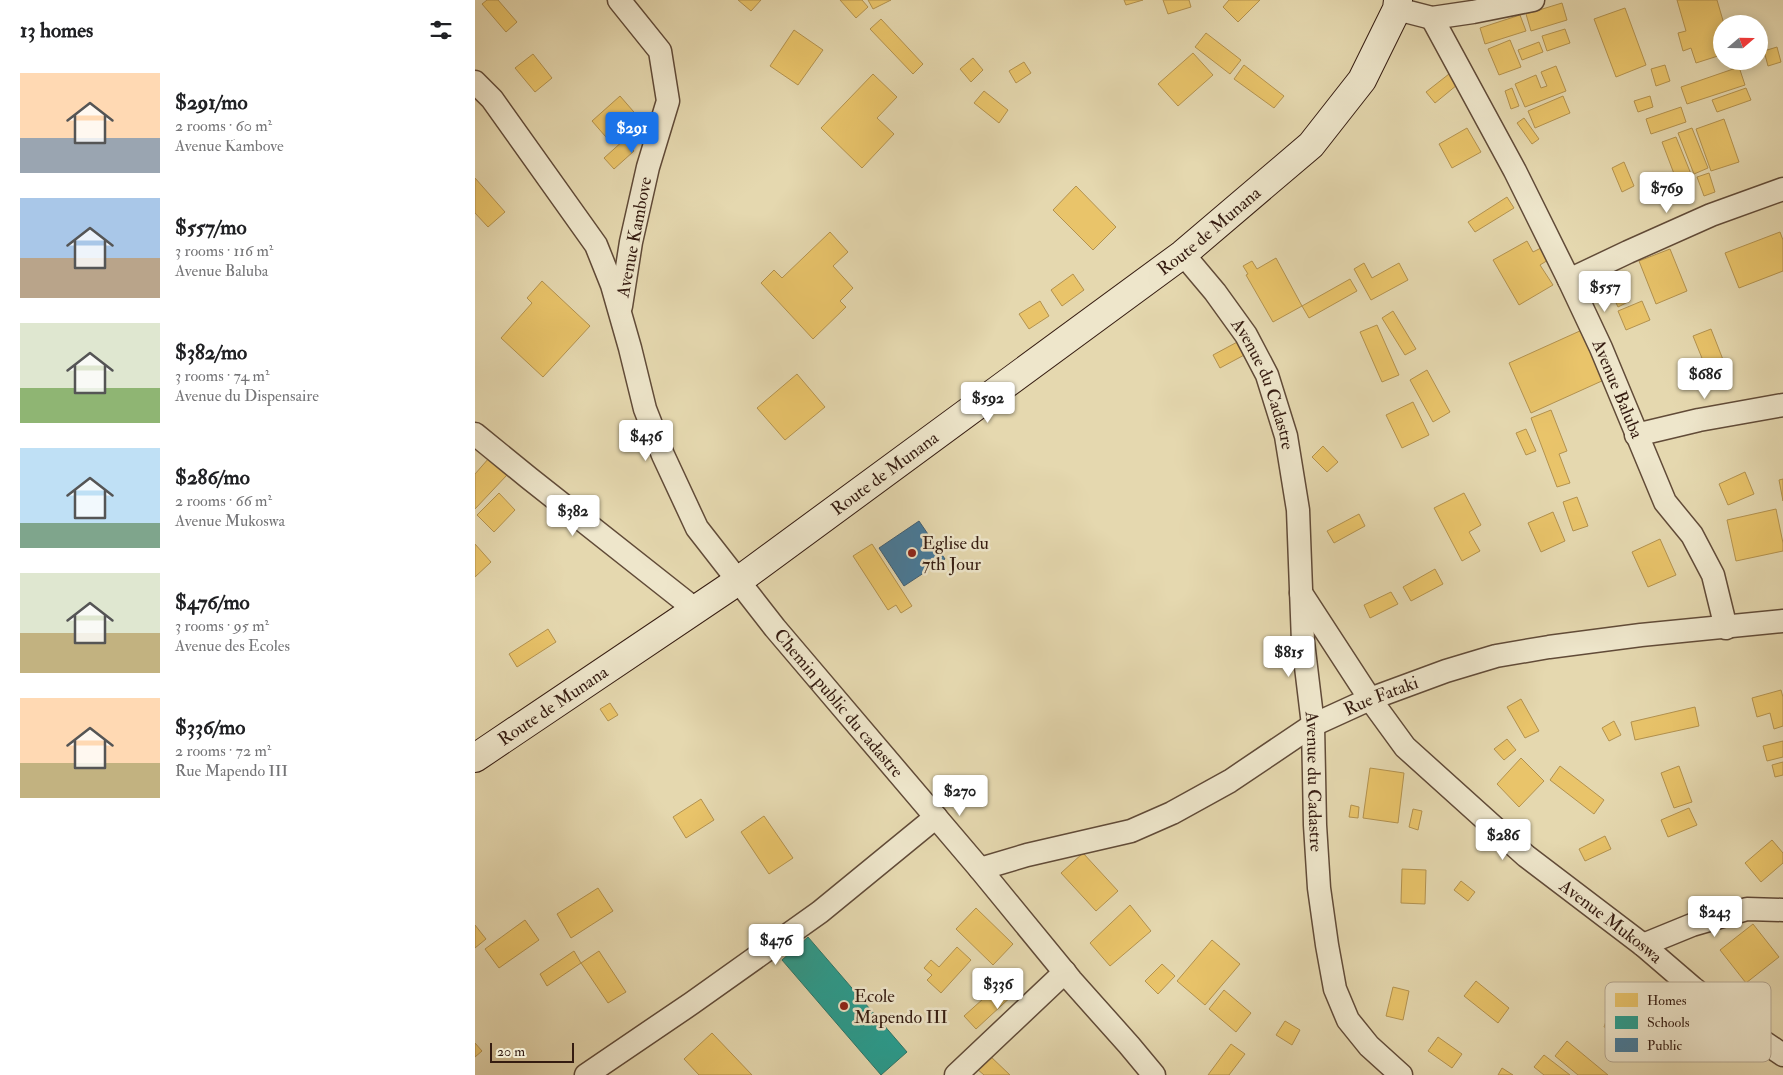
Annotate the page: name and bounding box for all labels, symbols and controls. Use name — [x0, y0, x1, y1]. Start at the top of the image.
north arrow — [1713, 15, 1767, 70]
map controls — [1713, 15, 1768, 70]
icon: filters — [427, 16, 455, 44]
text: 13 homes — [20, 17, 93, 44]
text: $291/mo — [175, 89, 248, 116]
icon: home — [60, 93, 120, 153]
pin: $291 — [602, 112, 662, 154]
text: 2 rooms · 60 m² — [175, 116, 272, 136]
text: $291 — [616, 118, 648, 138]
text: Avenue Kambove — [175, 136, 284, 156]
pin: $769 — [1637, 172, 1697, 214]
street label: Avenue Kambove — [611, 174, 658, 300]
text: $769 — [1651, 178, 1683, 198]
street label: Route de Munana — [1153, 181, 1266, 281]
text: $557/mo — [175, 214, 247, 241]
icon: home — [60, 218, 120, 278]
text: 3 rooms · 116 m² — [175, 241, 273, 261]
text: Avenue Baluba — [175, 261, 268, 281]
pin: $557 — [1575, 270, 1635, 313]
text: $557 — [1590, 277, 1620, 297]
street label: Avenue du Cadastre — [1225, 313, 1299, 452]
street label: Avenue Baluba — [1586, 335, 1649, 443]
text: $382/mo — [175, 339, 247, 366]
icon: home — [60, 343, 120, 403]
pin: $686 — [1675, 358, 1735, 400]
text: $686 — [1689, 364, 1721, 384]
text: 3 rooms · 74 m² — [175, 366, 269, 386]
pin: $592 — [958, 382, 1018, 424]
text: Avenue du Dispensaire — [175, 386, 319, 406]
text: $592 — [972, 388, 1004, 408]
pin: $436 — [616, 420, 676, 462]
text: $436 — [630, 426, 662, 446]
street label: Route de Munana — [827, 426, 944, 521]
text: $286/mo — [175, 464, 250, 491]
icon: home — [60, 468, 120, 528]
text: 2 rooms · 66 m² — [175, 491, 272, 511]
pin: $382 — [543, 494, 603, 537]
text: $382 — [558, 501, 588, 521]
text: Avenue Mukoswa — [175, 511, 285, 531]
place label: Eglise du 7th Jour — [922, 532, 989, 576]
marker: Eglise du 7th Jour — [906, 547, 918, 559]
text: $476/mo — [175, 589, 250, 616]
icon: home — [60, 593, 120, 653]
text: 3 rooms · 95 m² — [175, 616, 269, 636]
street label: Chemin public du cadastre — [769, 624, 909, 783]
text: Avenue des Ecoles — [175, 636, 290, 656]
pin: $815 — [1259, 636, 1319, 678]
text: $815 — [1274, 642, 1304, 662]
street label: Route de Munana — [494, 660, 613, 751]
street label: Rue Fataki — [1340, 671, 1422, 721]
street label: Avenue du Cadastre — [1299, 709, 1328, 853]
text: $336/mo — [175, 714, 245, 741]
icon: home — [60, 718, 120, 778]
text: 2 rooms · 72 m² — [175, 741, 271, 761]
text: Rue Mapendo III — [175, 761, 288, 781]
pin: $270 — [930, 774, 990, 817]
text: $270 — [944, 781, 976, 801]
pin: $286 — [1473, 818, 1533, 861]
text: $286 — [1487, 825, 1519, 845]
street label: Avenue Mukoswa — [1554, 874, 1668, 969]
pin: $243 — [1685, 896, 1745, 938]
text: $243 — [1699, 902, 1731, 922]
pin: $476 — [746, 924, 806, 966]
text: $476 — [760, 930, 792, 950]
pin: $336 — [968, 968, 1028, 1010]
text: $336 — [983, 974, 1013, 994]
legend — [1605, 982, 1771, 1062]
place label: Ecole Mapendo III — [854, 985, 948, 1029]
text: Homes — [1647, 992, 1687, 1009]
marker: Ecole Mapendo III — [838, 1000, 850, 1012]
text: Schools — [1647, 1014, 1690, 1031]
text: Public — [1647, 1037, 1682, 1054]
scale bar — [490, 1040, 574, 1063]
text: 20 m — [497, 1043, 525, 1060]

